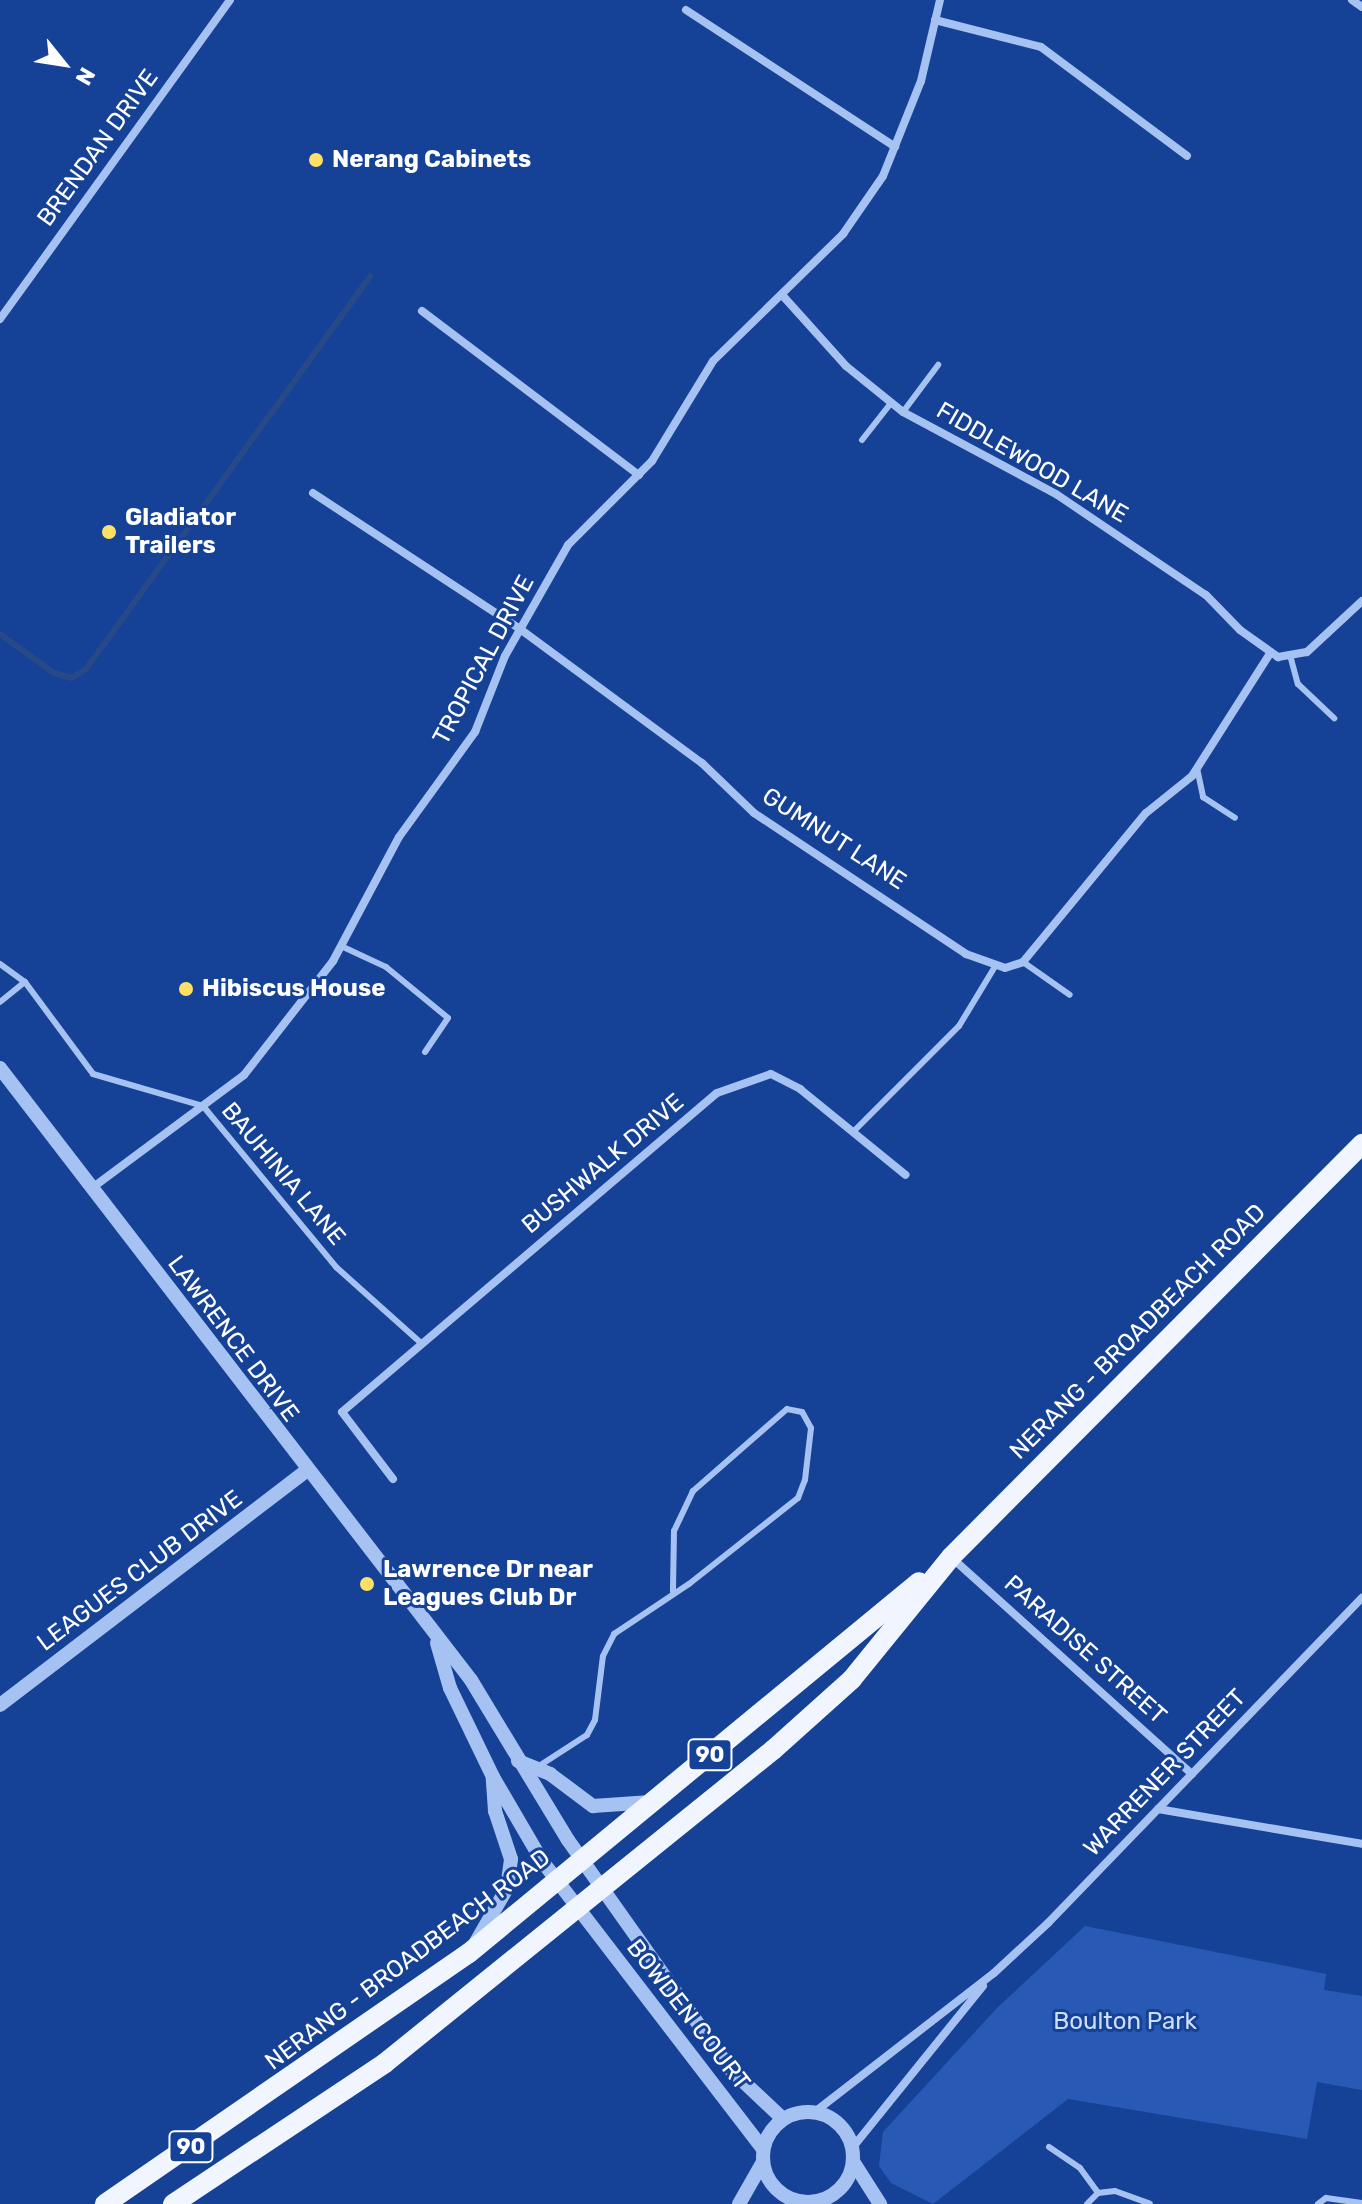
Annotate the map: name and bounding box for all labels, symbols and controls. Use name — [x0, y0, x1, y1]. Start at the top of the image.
north arrow — [24, 24, 104, 104]
street label: BRENDAN DRIVE — [31, 64, 165, 232]
place label: Nerang Cabinets — [332, 146, 531, 174]
marker: Nerang Cabinets — [307, 151, 325, 169]
street label: FIDDLEWOOD LANE — [931, 396, 1133, 530]
place label: Gladiator Trailers — [125, 504, 236, 560]
marker: Gladiator Trailers — [100, 523, 118, 541]
street label: TROPICAL DRIVE — [427, 570, 541, 750]
street label: GUMNUT LANE — [756, 782, 912, 896]
place label: Hibiscus House — [202, 975, 385, 1003]
marker: Hibiscus House — [177, 980, 195, 998]
street label: BUSHWALK DRIVE — [516, 1088, 690, 1240]
street label: BAUHINIA LANE — [215, 1097, 351, 1251]
street label: NERANG - BROADBEACH ROAD — [1004, 1198, 1272, 1466]
street label: LAWRENCE DRIVE — [161, 1250, 305, 1428]
street label: LEAGUES CLUB DRIVE — [32, 1485, 248, 1657]
place label: Lawrence Dr near Leagues Club Dr — [383, 1556, 593, 1612]
street label: PARADISE STREET — [998, 1570, 1172, 1730]
marker: Lawrence Dr near Leagues Club Dr — [358, 1575, 376, 1593]
street label: WARRENER STREET — [1078, 1684, 1252, 1862]
road number: 90 — [686, 1737, 734, 1773]
street label: NERANG - BROADBEACH ROAD — [260, 1843, 556, 2077]
street label: BOWDEN COURT — [620, 1934, 756, 2096]
park label: Boulton Park — [1053, 2008, 1197, 2036]
road number: 90 — [167, 2129, 215, 2165]

